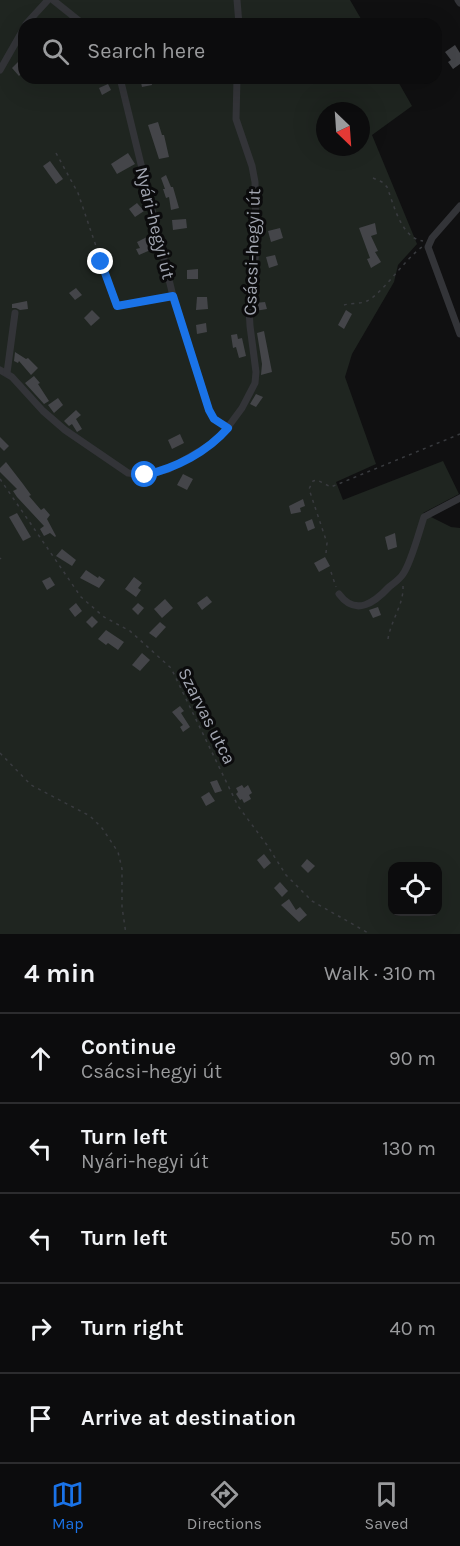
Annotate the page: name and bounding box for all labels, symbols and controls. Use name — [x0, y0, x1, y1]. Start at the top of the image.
search box — [18, 18, 442, 84]
icon: search — [39, 35, 72, 68]
text: Search here — [87, 38, 205, 64]
north arrow — [316, 102, 370, 156]
street label: Nyári-hegyi út — [130, 165, 180, 282]
street label: Csácsi-hegyi út — [239, 188, 265, 316]
route end — [87, 248, 113, 274]
route start — [131, 461, 157, 487]
street label: Szarvas utca — [173, 664, 241, 768]
map controls — [388, 862, 442, 916]
button: locate — [388, 862, 442, 916]
text: 4 min — [24, 958, 95, 989]
text: Walk · 310 m — [324, 962, 436, 985]
text: Continue — [81, 1034, 176, 1060]
icon: ahead — [24, 1042, 57, 1075]
text: 90 m — [389, 1047, 436, 1070]
text: Csácsi-hegyi út — [81, 1060, 222, 1083]
text: Turn left — [81, 1124, 168, 1150]
icon: left — [24, 1132, 57, 1165]
text: 130 m — [382, 1137, 436, 1160]
text: Nyári-hegyi út — [81, 1150, 209, 1173]
icon: left — [24, 1222, 57, 1255]
text: Turn left — [81, 1225, 168, 1251]
text: 50 m — [389, 1227, 436, 1250]
icon: right — [24, 1312, 57, 1345]
text: Turn right — [81, 1315, 184, 1341]
text: 40 m — [390, 1317, 436, 1340]
icon: arrive — [24, 1402, 57, 1435]
text: Arrive at destination — [81, 1405, 296, 1431]
tab: Map — [51, 1478, 84, 1533]
tab: Directions — [187, 1478, 262, 1533]
tab: Saved — [365, 1478, 409, 1533]

